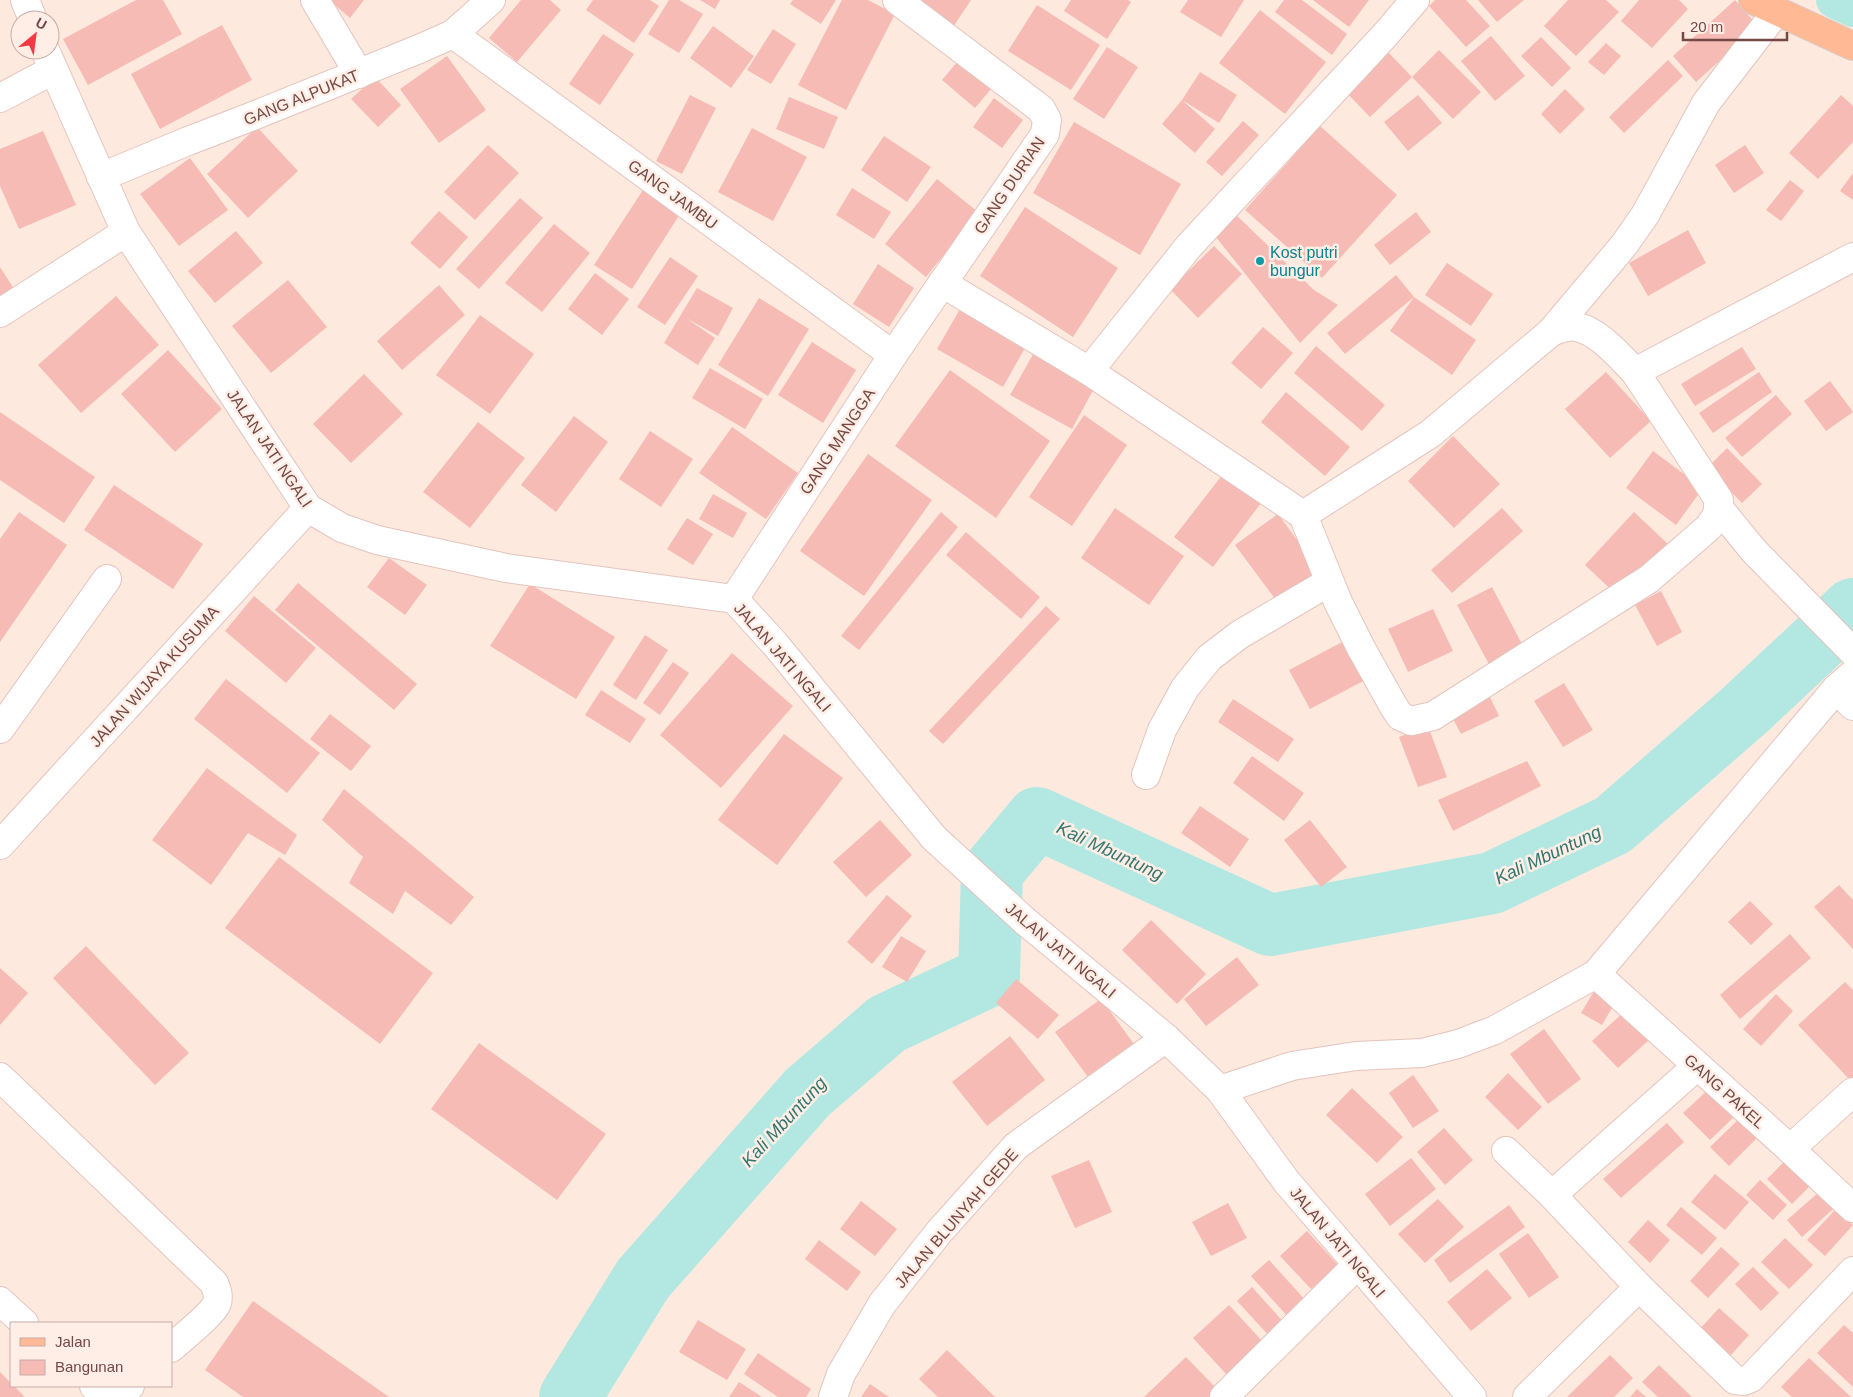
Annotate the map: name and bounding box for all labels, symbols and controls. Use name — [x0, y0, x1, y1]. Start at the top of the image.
north arrow — [10, 10, 60, 60]
scale bar — [1683, 10, 1787, 42]
text: U — [33, 14, 50, 33]
text: 20 m — [1690, 18, 1723, 35]
street label: GANG ALPUKAT — [241, 67, 361, 128]
street label: GANG DURIAN — [971, 134, 1048, 237]
street label: GANG JAMBU — [625, 156, 720, 232]
place label: Kost putri bungur — [1270, 244, 1338, 279]
marker: Kost putri bungur — [1254, 255, 1266, 267]
street label: GANG MANGGA — [797, 385, 878, 497]
street label: JALAN JATI NGALI — [224, 386, 315, 510]
street label: JALAN JATI NGALI — [731, 600, 834, 715]
street label: JALAN WIJAYA KUSUMA — [87, 602, 222, 750]
water label: Kali Mbuntung — [1054, 818, 1166, 884]
water label: Kali Mbuntung — [1492, 822, 1604, 888]
street label: JALAN JATI NGALI — [1002, 899, 1119, 1001]
street label: GANG PAKEL — [1681, 1051, 1768, 1132]
water label: Kali Mbuntung — [737, 1073, 831, 1171]
street label: JALAN BLUNYAH GEDE — [891, 1145, 1021, 1291]
street label: JALAN JATI NGALI — [1287, 1184, 1389, 1301]
legend — [10, 1322, 172, 1387]
text: Jalan — [55, 1333, 91, 1350]
text: Bangunan — [55, 1358, 123, 1375]

